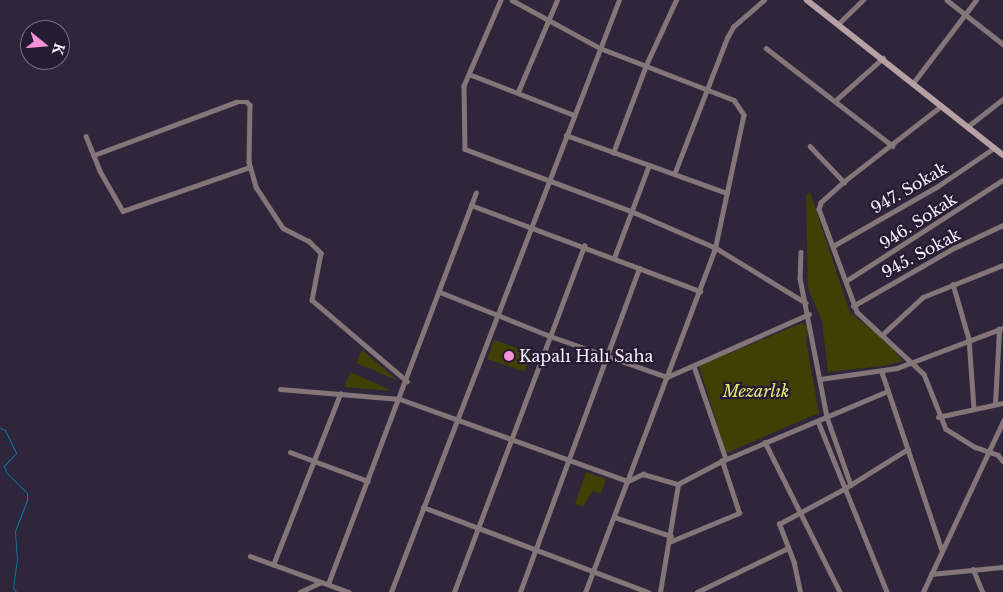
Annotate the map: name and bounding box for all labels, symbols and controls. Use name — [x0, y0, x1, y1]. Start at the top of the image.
north arrow — [20, 20, 70, 70]
text: K — [48, 41, 69, 57]
street label: 947. Sokak — [867, 158, 951, 218]
street label: 946. Sokak — [876, 189, 960, 253]
street label: 945. Sokak — [878, 224, 964, 282]
place label: Kapalı Halı Saha — [519, 346, 653, 366]
marker: Kapalı Halı Saha — [503, 350, 515, 362]
park label: Mezarlık — [723, 381, 789, 401]

